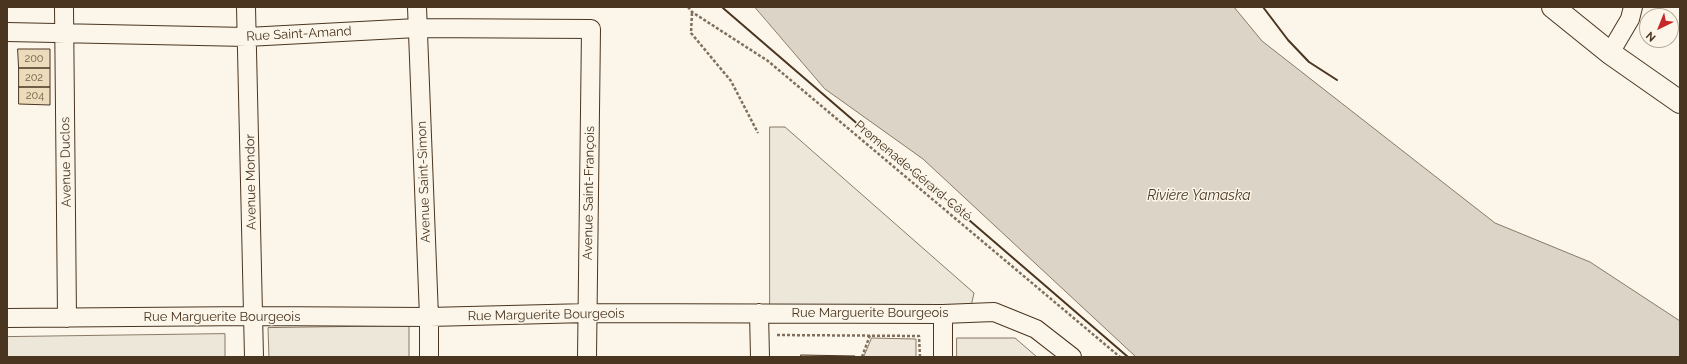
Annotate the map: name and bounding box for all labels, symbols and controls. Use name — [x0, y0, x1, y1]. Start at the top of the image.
north arrow — [1639, 8, 1679, 48]
street label: Rue Saint-Amand — [246, 23, 352, 45]
text: N — [1644, 29, 1659, 44]
house number: 200 — [24, 52, 44, 66]
house number: 202 — [25, 71, 43, 85]
house number: 204 — [26, 89, 44, 103]
street label: Avenue Duclos — [57, 117, 75, 207]
street label: Promenade Gérard-Côté — [851, 117, 975, 225]
street label: Avenue Saint-Simon — [414, 121, 434, 243]
street label: Avenue Saint-François — [580, 126, 598, 260]
street label: Avenue Mondor — [242, 134, 260, 230]
water label: Rivière Yamaska — [1147, 188, 1251, 204]
street label: Rue Marguerite Bourgeois — [792, 305, 948, 321]
street label: Rue Marguerite Bourgeois — [467, 306, 625, 324]
street label: Rue Marguerite Bourgeois — [144, 309, 300, 325]

